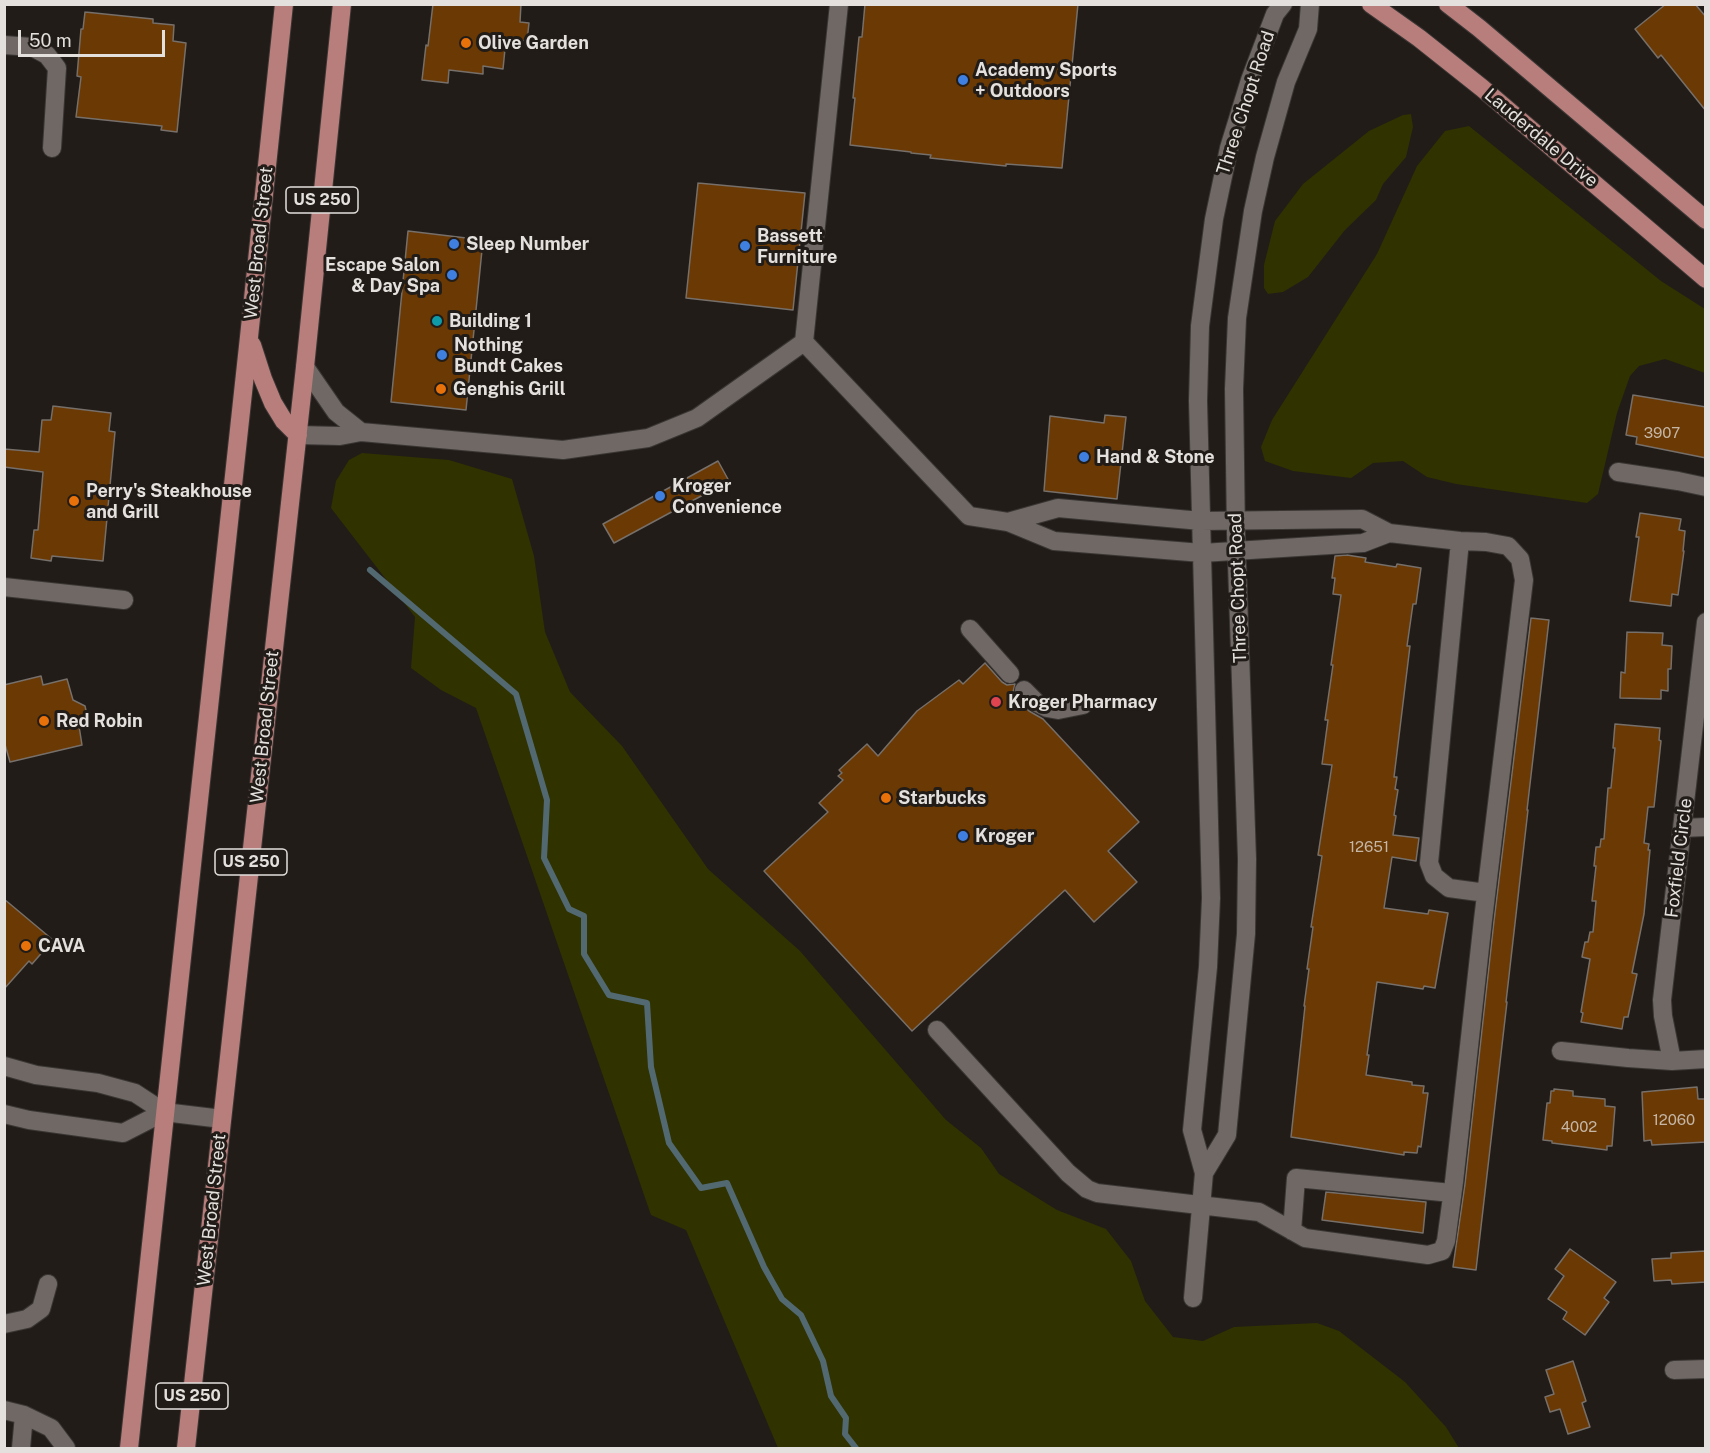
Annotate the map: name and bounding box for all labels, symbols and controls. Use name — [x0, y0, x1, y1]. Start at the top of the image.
scale bar — [21, 18, 168, 56]
street label: Three Chopt Road — [1213, 28, 1279, 178]
text: 50 m — [29, 30, 72, 51]
place label: Olive Garden — [478, 32, 589, 54]
marker: Olive Garden — [459, 36, 473, 50]
place label: Academy Sports + Outdoors — [975, 59, 1117, 101]
marker: Academy Sports + Outdoors — [956, 73, 970, 87]
street label: Lauderdale Drive — [1480, 84, 1602, 192]
street label: West Broad Street — [240, 166, 278, 320]
road number: US 250 — [286, 187, 358, 213]
place label: Bassett Furniture — [757, 225, 837, 268]
place label: Sleep Number — [466, 233, 589, 255]
marker: Sleep Number — [447, 237, 461, 251]
marker: Bassett Furniture — [738, 239, 752, 253]
place label: Escape Salon & Day Spa — [325, 254, 440, 296]
marker: Escape Salon & Day Spa — [445, 268, 459, 282]
place label: Building 1 — [449, 310, 532, 332]
marker: Building 1 — [430, 314, 444, 328]
place label: Nothing Bundt Cakes — [454, 334, 563, 376]
marker: Nothing Bundt Cakes — [435, 348, 449, 362]
place label: Genghis Grill — [453, 378, 566, 400]
marker: Genghis Grill — [434, 382, 448, 396]
house number: 3907 — [1644, 424, 1680, 442]
place label: Hand & Stone — [1096, 446, 1215, 468]
marker: Hand & Stone — [1077, 450, 1091, 464]
place label: Kroger Convenience — [672, 475, 782, 518]
place label: Perry's Steakhouse and Grill — [86, 480, 252, 522]
marker: Kroger Convenience — [653, 489, 667, 503]
marker: Perry's Steakhouse and Grill — [67, 494, 81, 508]
street label: Three Chopt Road — [1225, 513, 1251, 663]
street label: West Broad Street — [246, 650, 284, 804]
place label: Kroger Pharmacy — [1008, 691, 1157, 713]
marker: Kroger Pharmacy — [989, 695, 1003, 709]
place label: Red Robin — [56, 710, 143, 732]
marker: Red Robin — [37, 714, 51, 728]
place label: Starbucks — [898, 787, 986, 809]
marker: Starbucks — [879, 791, 893, 805]
street label: Foxfield Circle — [1661, 797, 1697, 919]
place label: Kroger — [975, 825, 1034, 847]
marker: Kroger — [956, 829, 970, 843]
house number: 12651 — [1349, 838, 1389, 856]
road number: US 250 — [215, 849, 287, 875]
place label: CAVA — [38, 935, 85, 957]
marker: CAVA — [19, 939, 33, 953]
house number: 12060 — [1653, 1111, 1695, 1129]
house number: 4002 — [1561, 1118, 1597, 1136]
street label: West Broad Street — [193, 1133, 231, 1287]
road number: US 250 — [156, 1383, 228, 1409]

